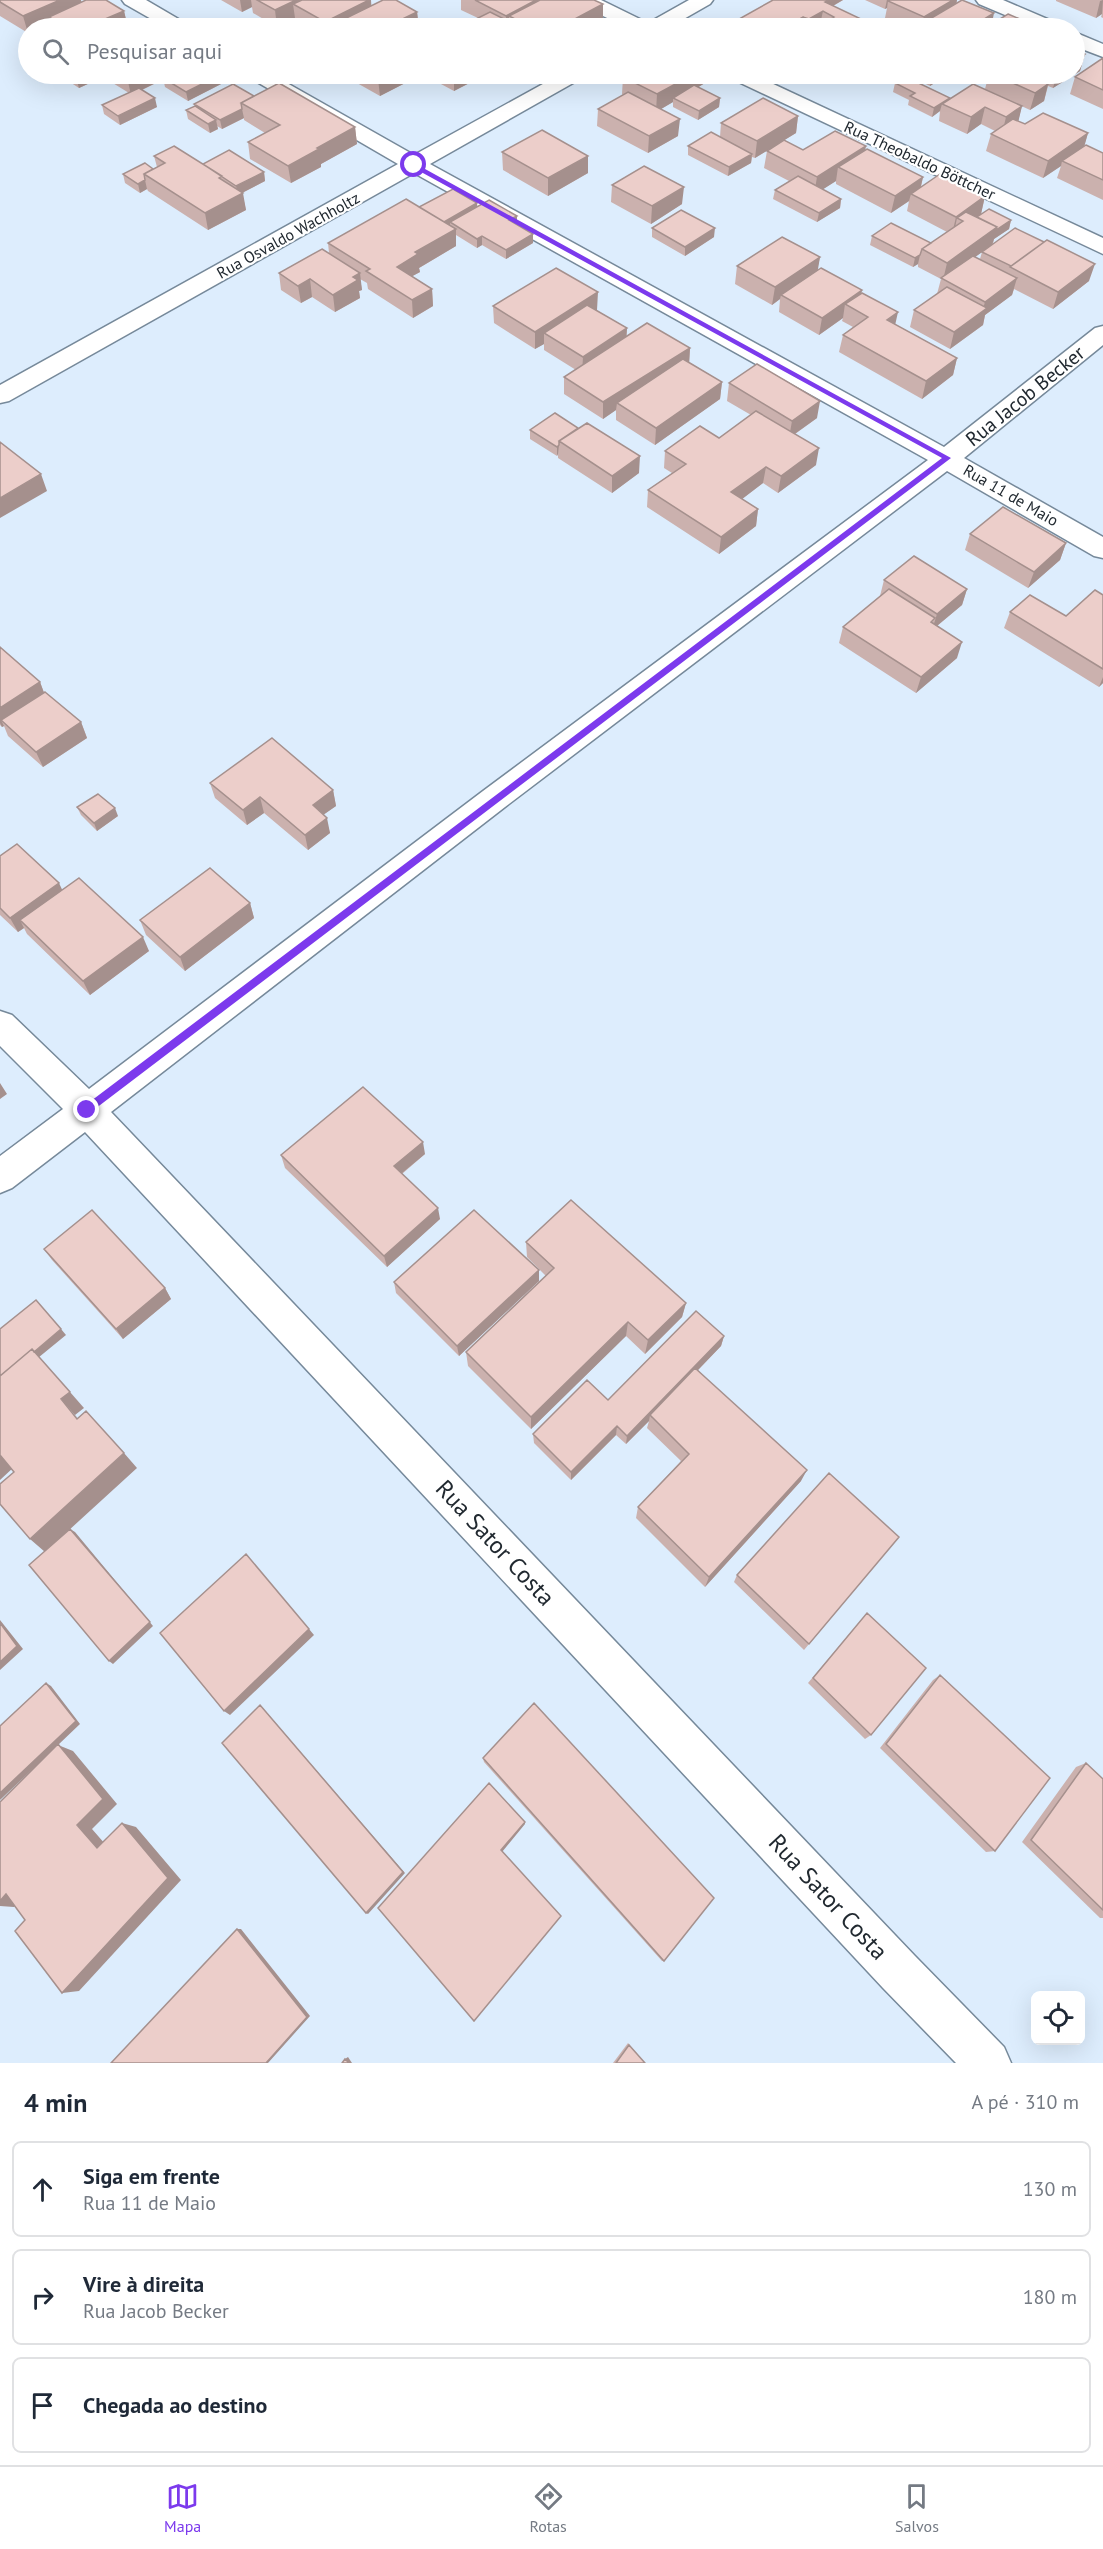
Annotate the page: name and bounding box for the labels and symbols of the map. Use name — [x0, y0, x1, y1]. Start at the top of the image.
street label: Rua Theobaldo Böttcher — [841, 116, 999, 204]
route start — [400, 151, 426, 177]
street label: Rua Osvaldo Wachholtz — [213, 187, 363, 283]
street label: Rua Jacob Becker — [960, 340, 1090, 452]
street label: Rua 11 de Maio — [960, 460, 1062, 530]
route end — [73, 1096, 99, 1122]
street label: Rua Sator Costa — [429, 1473, 562, 1612]
street label: Rua Sator Costa — [762, 1827, 895, 1966]

